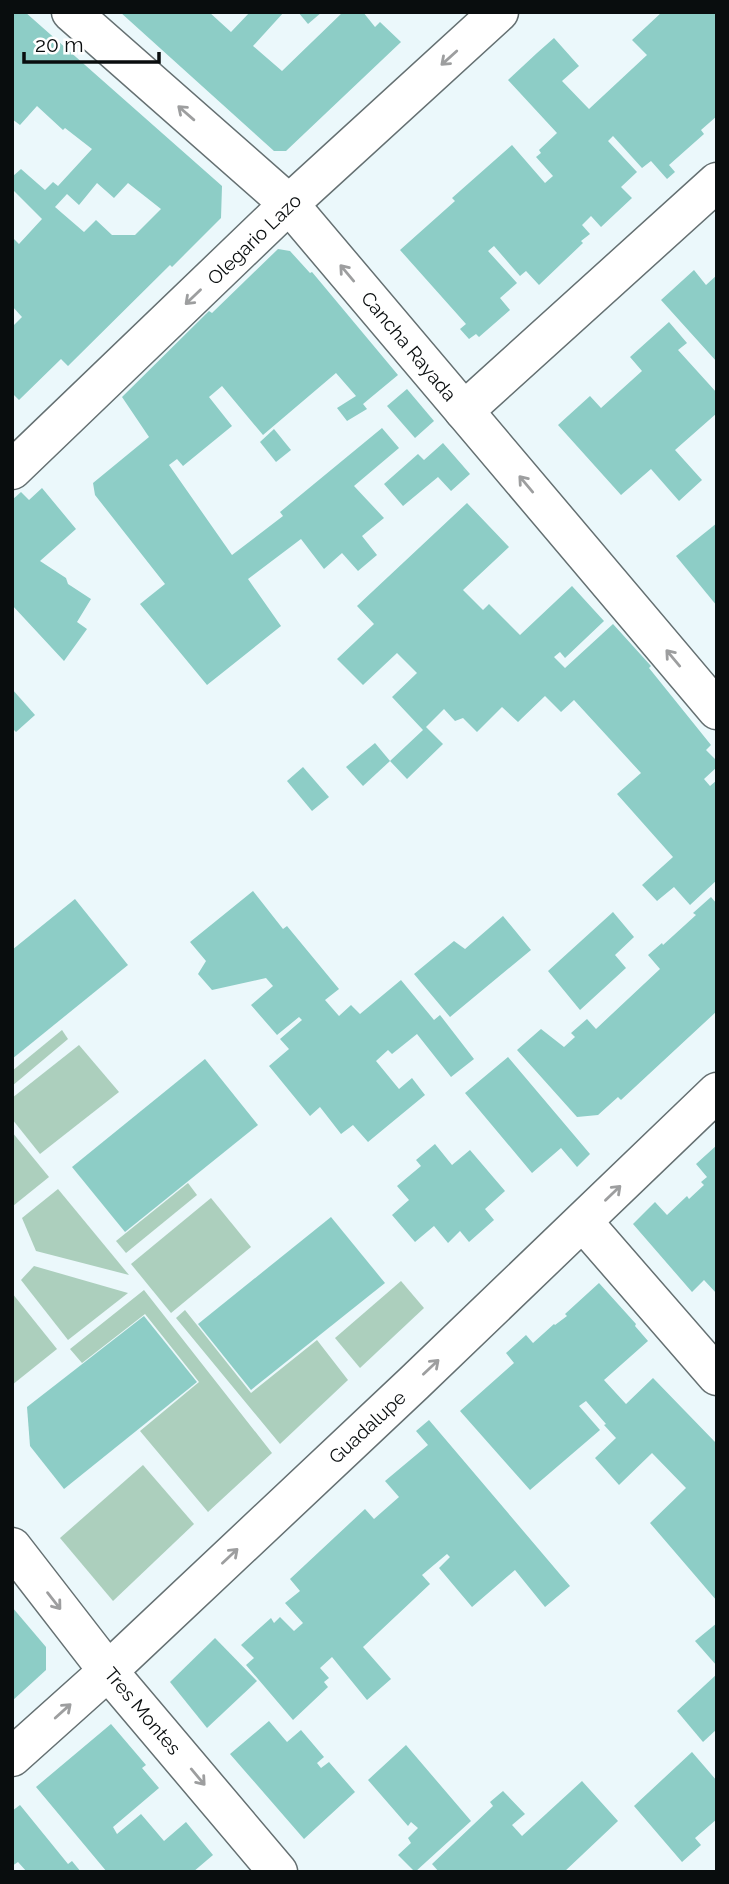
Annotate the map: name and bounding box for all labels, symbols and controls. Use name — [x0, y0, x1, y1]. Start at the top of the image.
scale bar — [24, 21, 159, 65]
text: 20 m — [35, 32, 83, 57]
one-way arrow — [441, 50, 458, 67]
one-way arrow — [177, 105, 195, 121]
street label: Olegario Lazo — [203, 189, 305, 289]
one-way arrow — [339, 264, 355, 282]
street label: Cancha Rayada — [357, 287, 461, 405]
one-way arrow — [185, 288, 202, 305]
one-way arrow — [518, 475, 534, 493]
one-way arrow — [665, 649, 681, 667]
one-way arrow — [604, 1184, 621, 1201]
one-way arrow — [422, 1358, 439, 1375]
street label: Guadalupe — [324, 1386, 410, 1468]
one-way arrow — [221, 1548, 238, 1565]
one-way arrow — [47, 1591, 62, 1610]
street label: Tres Montes — [100, 1663, 186, 1759]
one-way arrow — [54, 1703, 72, 1719]
one-way arrow — [190, 1768, 206, 1786]

